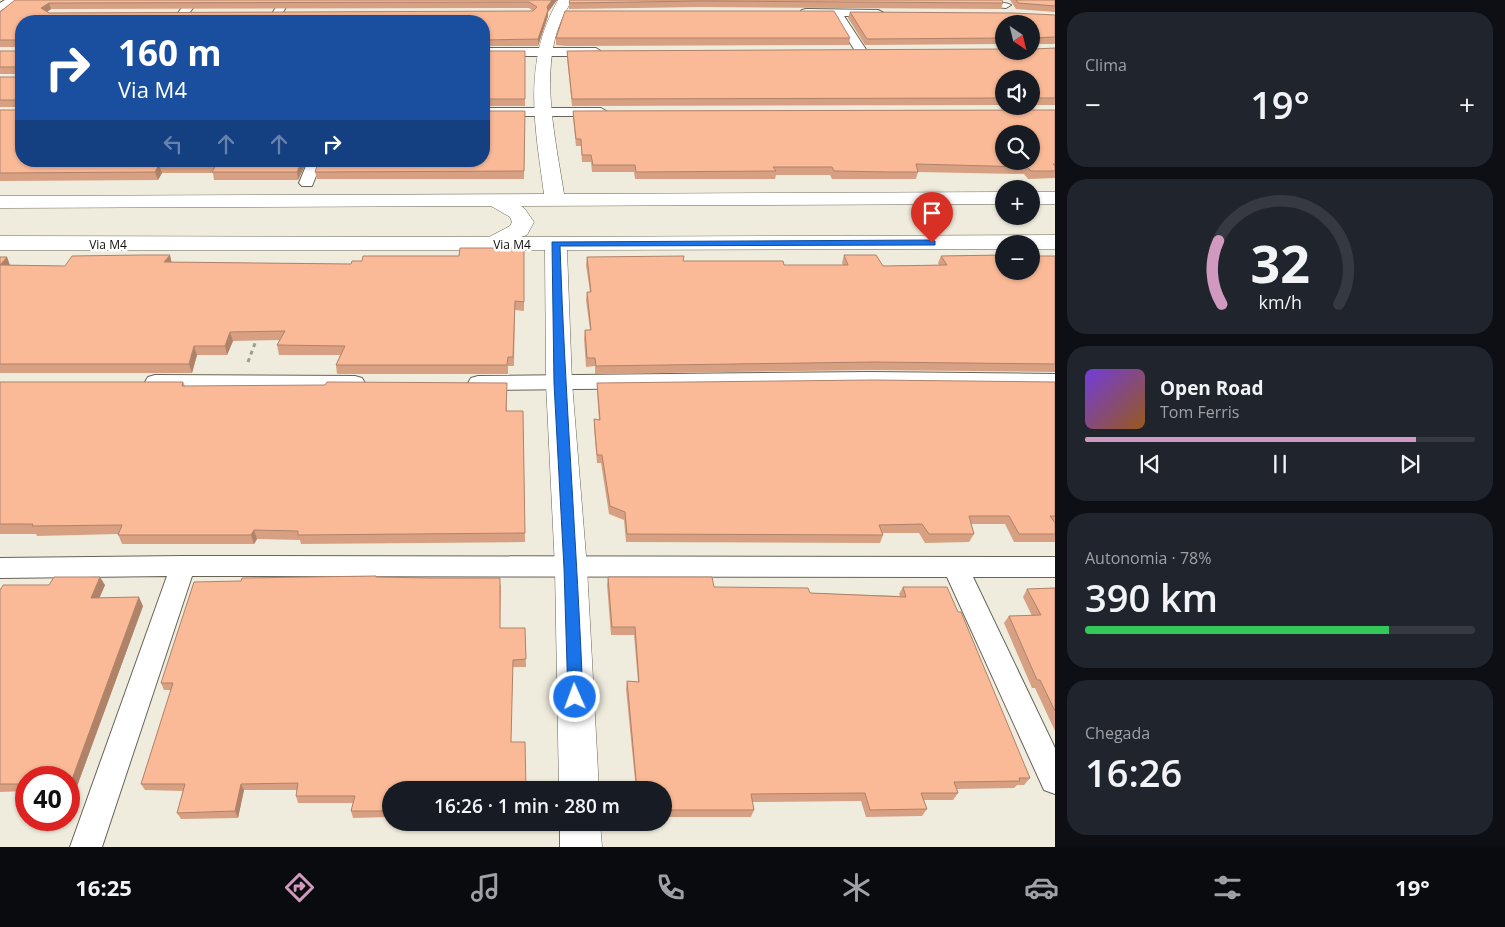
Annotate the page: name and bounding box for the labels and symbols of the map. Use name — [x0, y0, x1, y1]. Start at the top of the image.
north arrow — [995, 15, 1040, 60]
pin — [911, 192, 953, 243]
street label: Via M4 — [89, 236, 127, 253]
street label: Via M4 — [493, 236, 531, 253]
position arrow — [548, 670, 600, 722]
speed limit sign: 40 — [15, 766, 80, 831]

